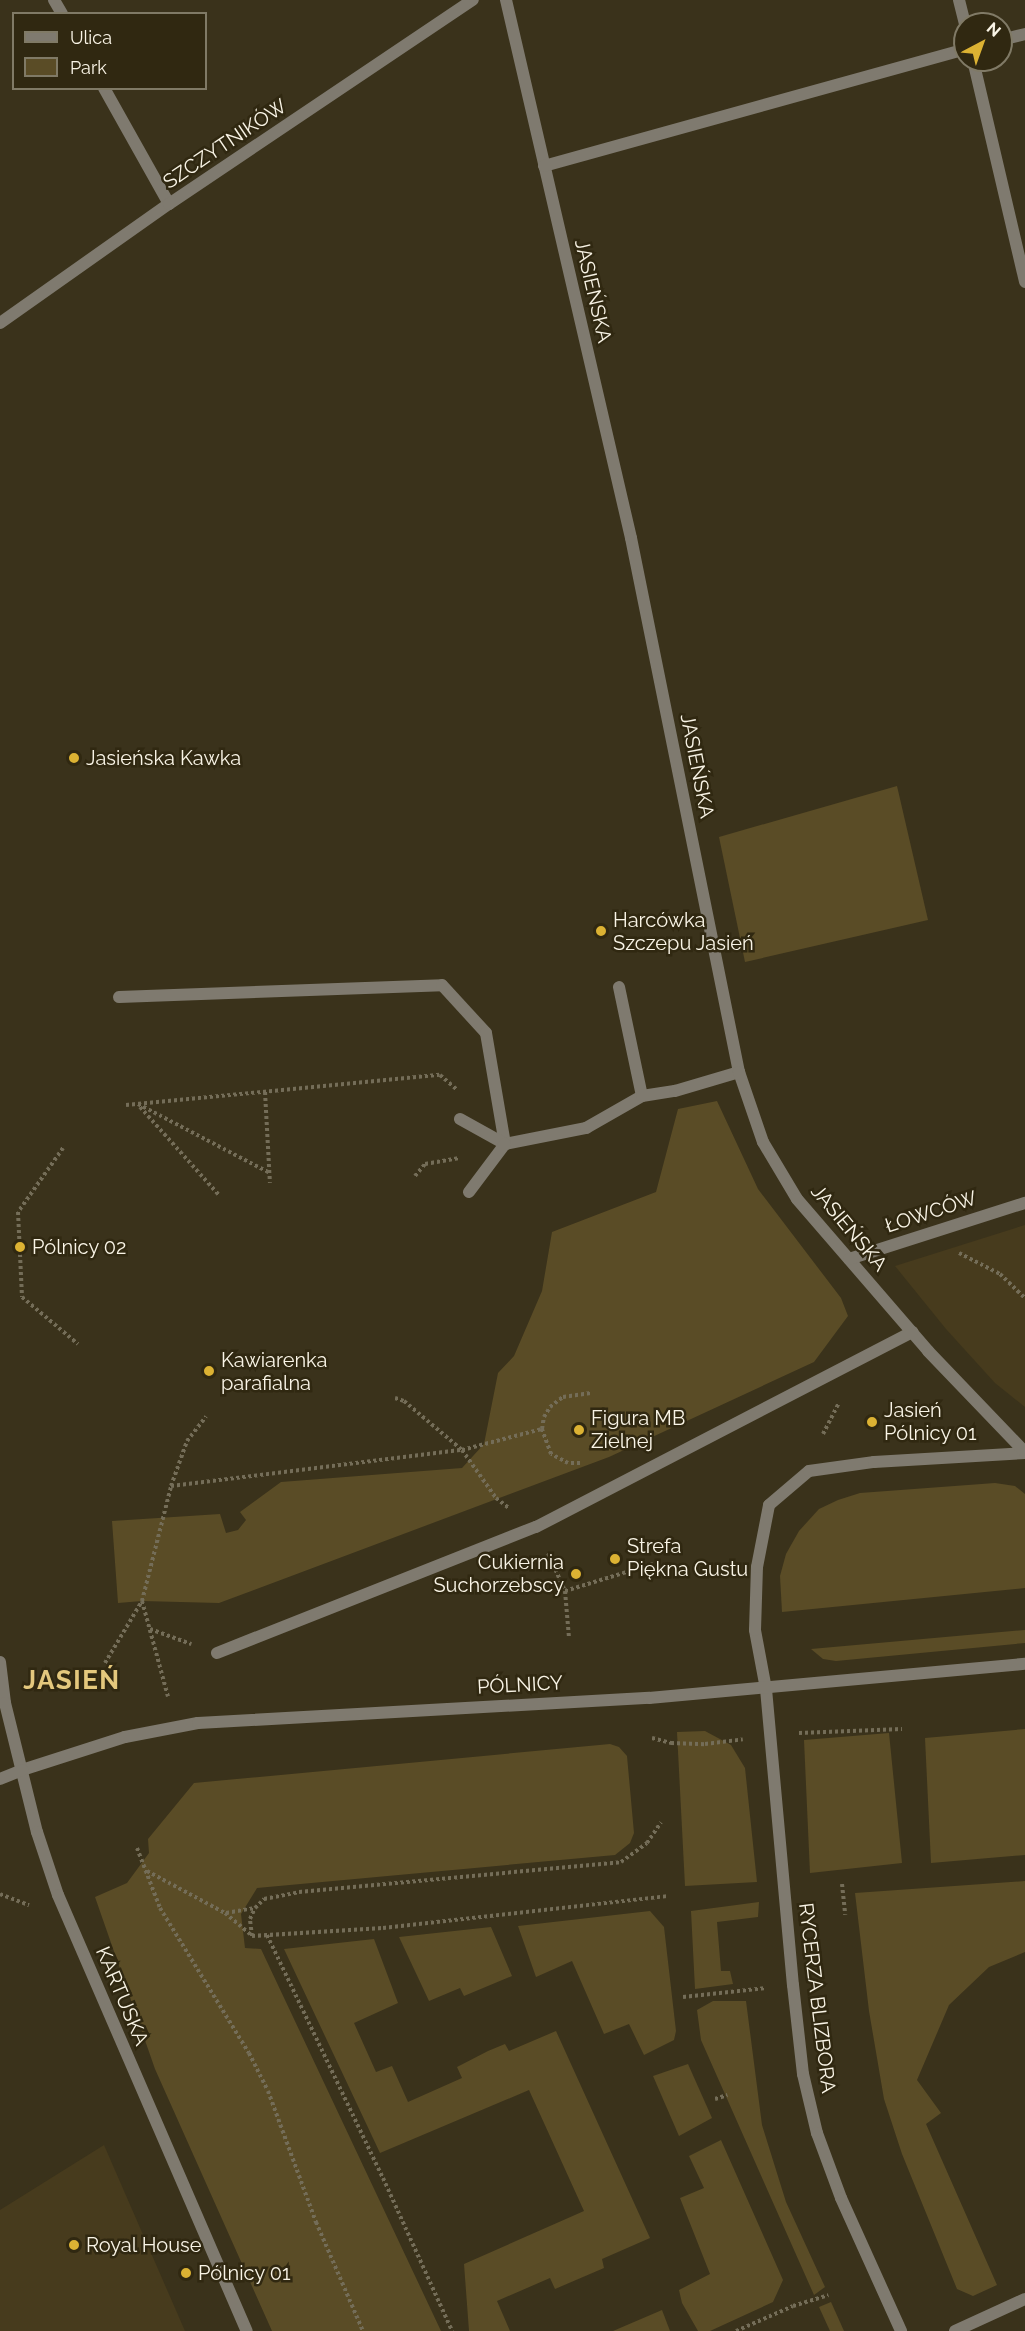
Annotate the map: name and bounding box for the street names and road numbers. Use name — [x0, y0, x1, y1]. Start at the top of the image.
street label: SZCZYTNIKÓW — [159, 94, 291, 194]
street label: JASIEŃSKA — [569, 237, 617, 345]
street label: JASIEŃSKA — [675, 712, 719, 820]
street label: JASIEŃSKA — [806, 1180, 892, 1276]
street label: ŁOWCÓW — [882, 1186, 980, 1238]
street label: PÓLNICY — [476, 1671, 564, 1699]
street label: RYCERZA BLIZBORA — [793, 1901, 841, 2095]
street label: KARTUSKA — [90, 1943, 154, 2049]

